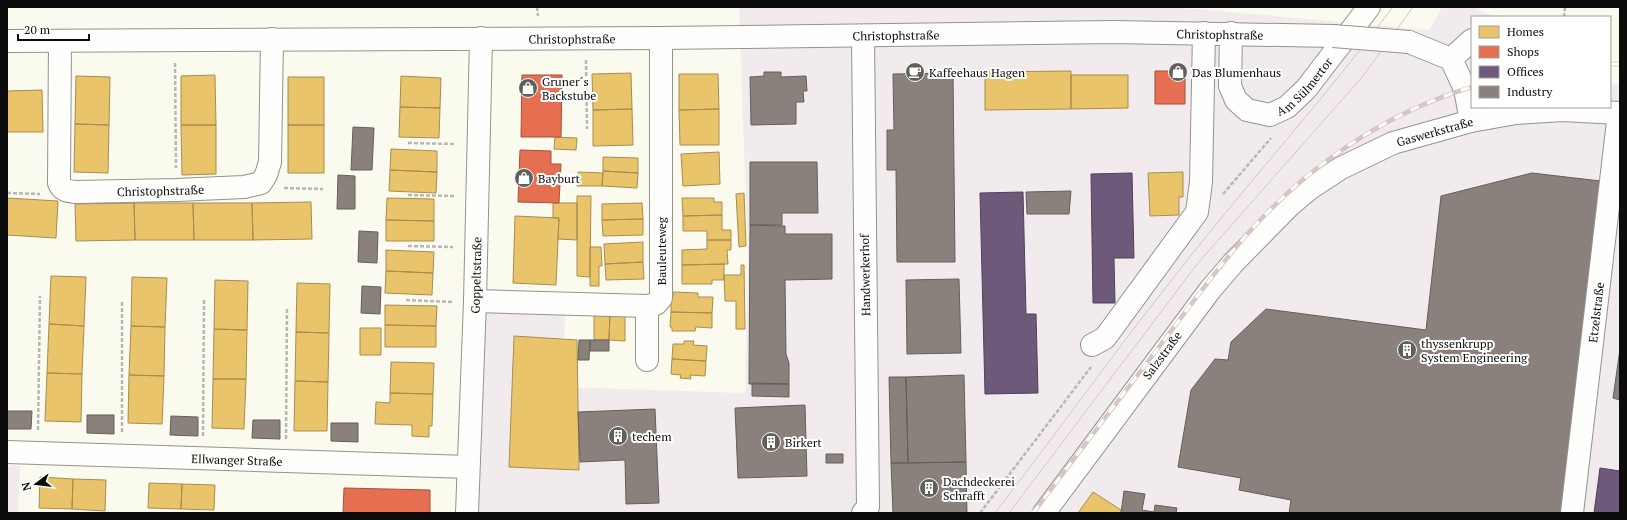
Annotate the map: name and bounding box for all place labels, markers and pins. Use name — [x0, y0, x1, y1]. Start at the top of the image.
cafe icon: Kaffeehaus Hagen — [904, 61, 926, 83]
shop icon: Das Blumenhaus — [1167, 61, 1189, 83]
place label: Kaffeehaus Hagen — [929, 65, 1025, 80]
place label: Das Blumenhaus — [1192, 65, 1281, 80]
place label: Gruner´s Backstube — [542, 74, 596, 103]
shop icon: Gruner´s Backstube — [517, 77, 539, 99]
shop icon: Bayburt — [513, 167, 535, 189]
place label: Bayburt — [538, 171, 581, 186]
place label: thyssenkrupp System Engineering — [1421, 336, 1528, 365]
building icon: thyssenkrupp System Engineering — [1396, 339, 1418, 361]
building icon: techem — [607, 425, 629, 447]
place label: techem — [632, 429, 672, 444]
building icon: Birkert — [760, 431, 782, 453]
place label: Birkert — [785, 435, 822, 450]
place label: Dachdeckerei Schrafft — [943, 474, 1015, 503]
building icon: Dachdeckerei Schrafft — [918, 477, 940, 499]

